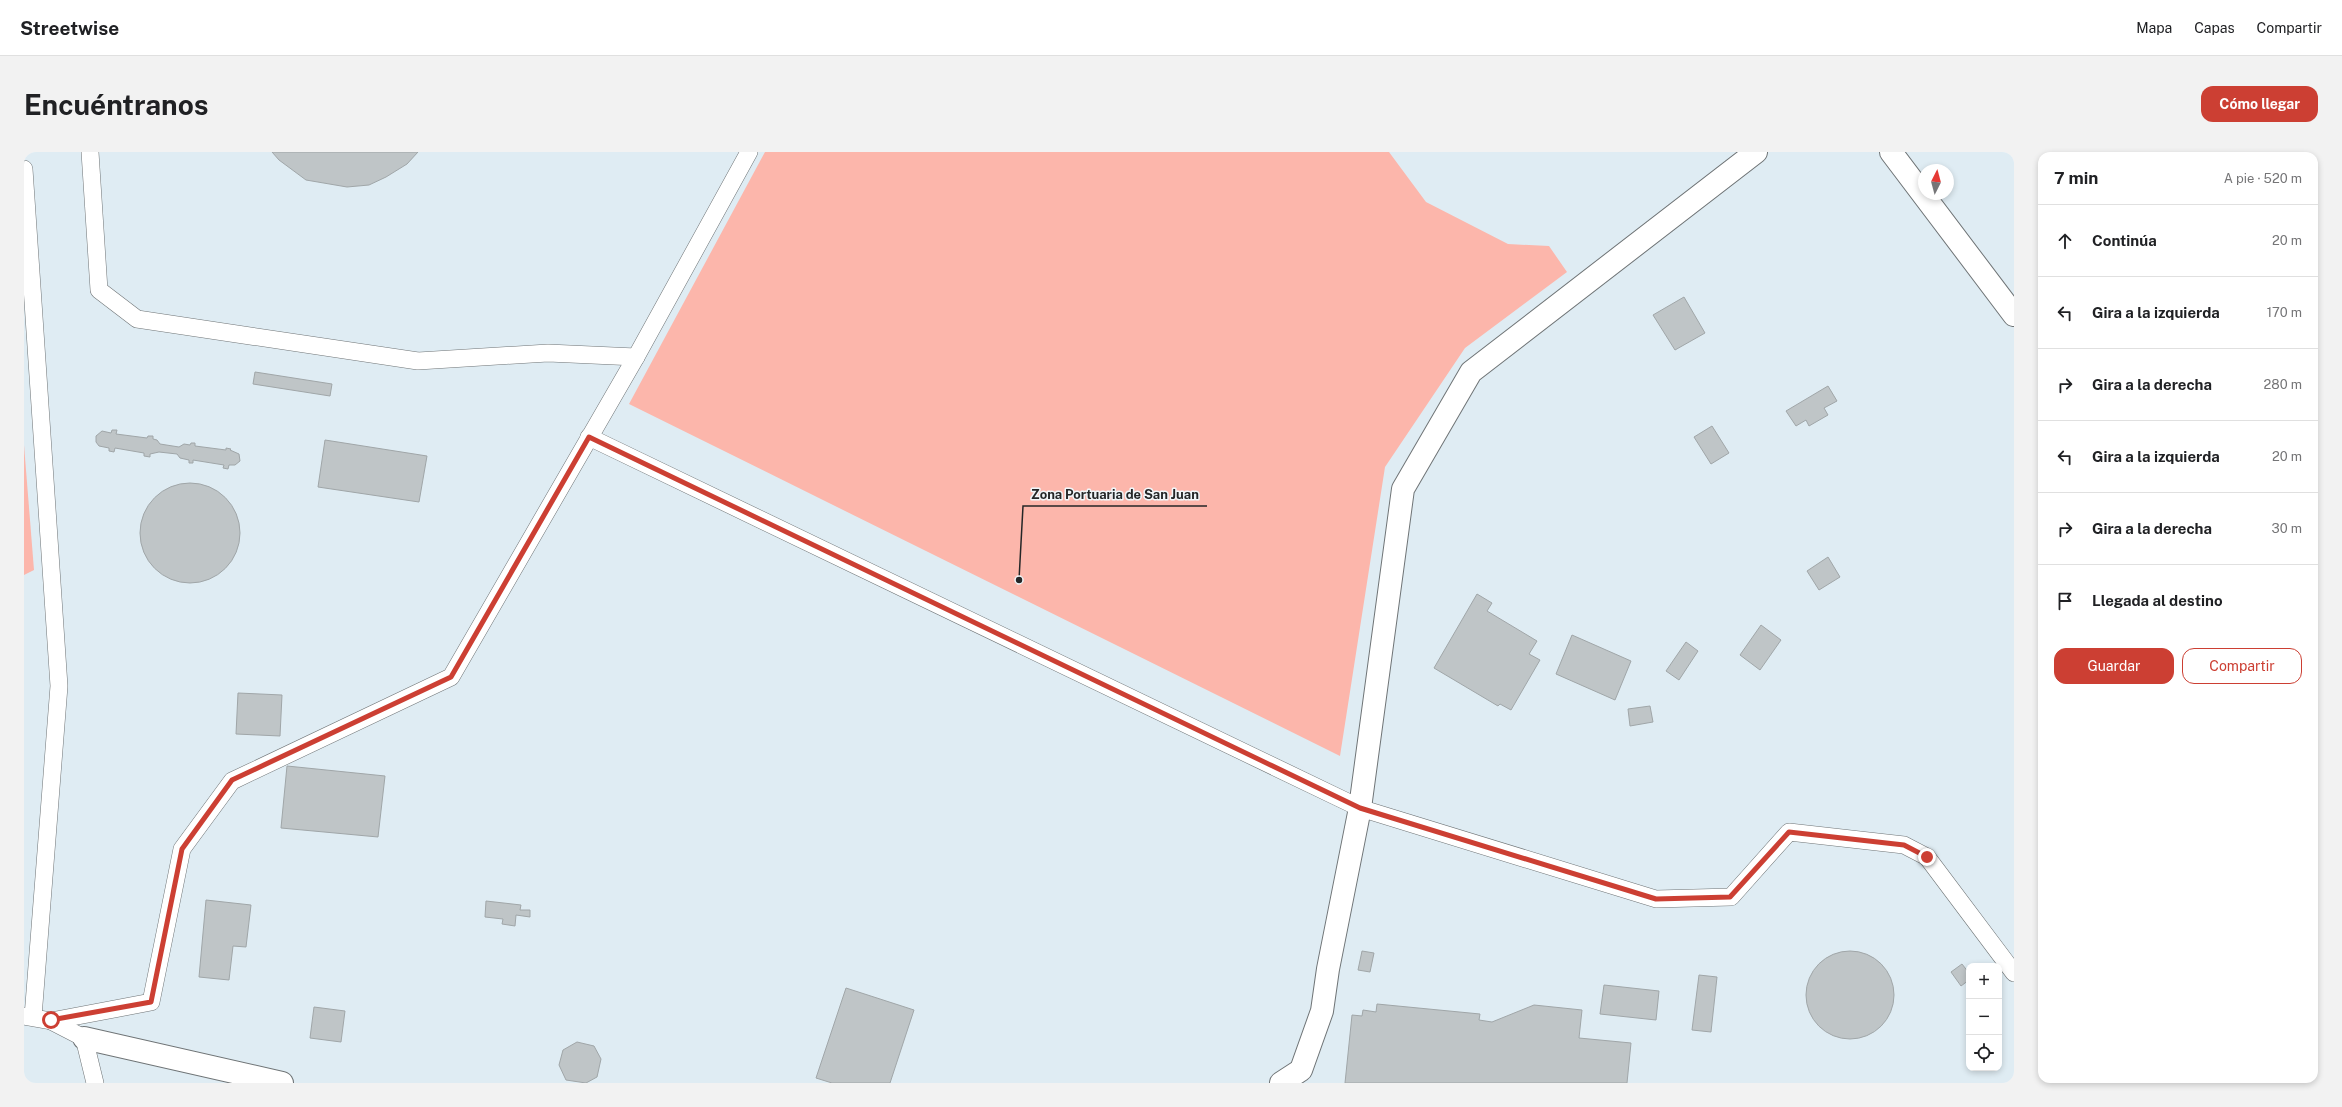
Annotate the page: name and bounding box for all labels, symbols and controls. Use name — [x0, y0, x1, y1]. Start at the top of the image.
text: Streetwise — [20, 17, 119, 39]
text: Mapa — [2136, 20, 2172, 36]
text: Capas — [2194, 20, 2235, 36]
text: Compartir — [2257, 20, 2322, 36]
button: Cómo llegar — [2201, 86, 2318, 122]
text: Encuéntranos — [24, 88, 209, 121]
north arrow — [1918, 164, 1954, 200]
text: 7 min — [2054, 168, 2098, 188]
text: A pie · 520 m — [2224, 171, 2302, 186]
icon: ahead — [2054, 230, 2076, 252]
text: Continúa — [2092, 232, 2157, 249]
text: 20 m — [2272, 233, 2302, 248]
icon: left — [2054, 302, 2076, 324]
text: Gira a la izquierda — [2092, 304, 2220, 321]
text: 170 m — [2267, 305, 2302, 320]
icon: right — [2054, 374, 2076, 396]
text: Gira a la derecha — [2092, 376, 2212, 393]
text: 280 m — [2264, 377, 2302, 392]
icon: left — [2054, 446, 2076, 468]
text: Gira a la izquierda — [2092, 448, 2220, 465]
text: 20 m — [2272, 449, 2302, 464]
callout: Zona Portuaria de San Juan — [1023, 481, 1207, 506]
text: Zona Portuaria de San Juan — [1031, 487, 1199, 502]
icon: right — [2054, 518, 2076, 540]
text: Gira a la derecha — [2092, 520, 2212, 537]
text: 30 m — [2272, 521, 2302, 536]
icon: arrive — [2054, 590, 2076, 612]
text: Llegada al destino — [2092, 592, 2223, 609]
button: Guardar — [2054, 648, 2174, 684]
button: Compartir — [2182, 648, 2302, 684]
route end — [1918, 848, 1936, 866]
map controls — [1966, 963, 2002, 1071]
button: + — [1966, 963, 2002, 999]
button: − — [1966, 999, 2002, 1035]
route start — [42, 1011, 60, 1029]
button: locate — [1966, 1035, 2002, 1071]

